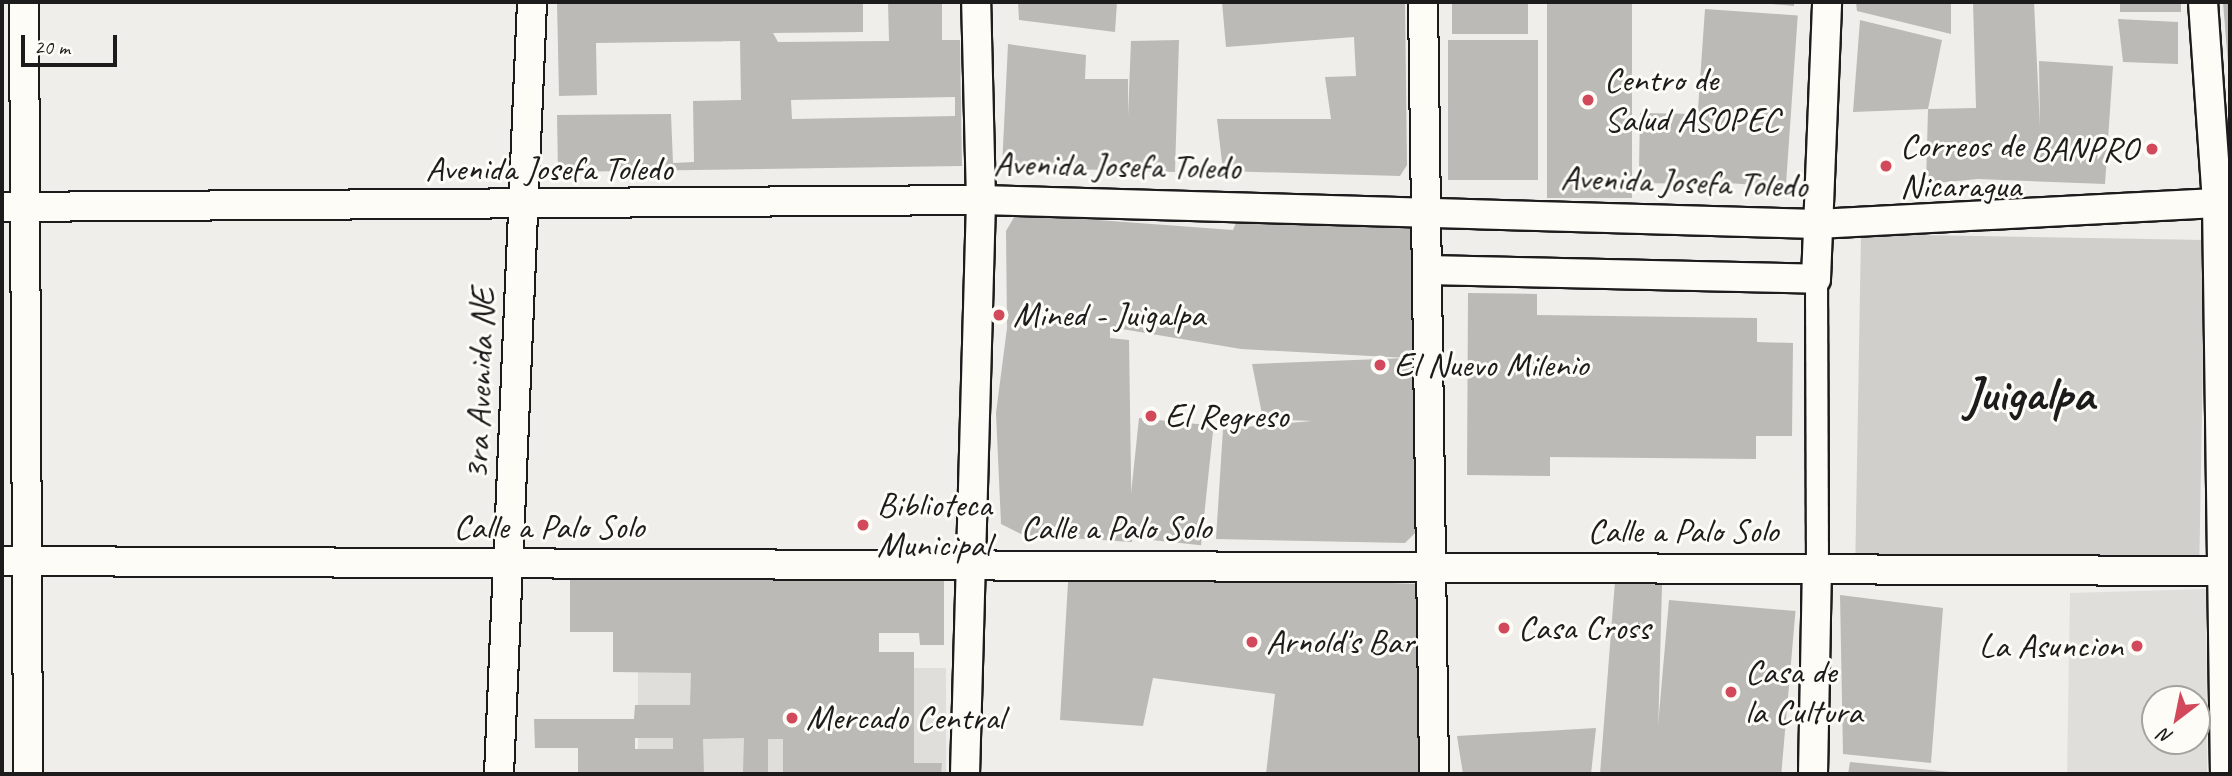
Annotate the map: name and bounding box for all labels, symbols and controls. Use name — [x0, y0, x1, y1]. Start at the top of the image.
scale bar — [24, 21, 121, 65]
text: 20 m — [34, 34, 70, 60]
place label: Centro de Salud ASOPEC — [1604, 59, 1779, 141]
marker: Centro de Salud ASOPEC — [1578, 90, 1598, 110]
place label: Correos de Nicaragua — [1900, 125, 2023, 207]
place label: BANPRO — [2031, 128, 2138, 170]
marker: BANPRO — [2144, 141, 2160, 157]
street label: Avenida Josefa Toledo — [993, 143, 1241, 189]
street label: Avenida Josefa Toledo — [426, 148, 672, 190]
street label: Avenida Josefa Toledo — [1560, 157, 1808, 207]
marker: Correos de Nicaragua — [1878, 158, 1894, 174]
street label: 3ra Avenida NE — [456, 288, 504, 480]
place label: Mined - Juigalpa — [1013, 294, 1205, 336]
marker: Mined - Juigalpa — [991, 307, 1007, 323]
place label: El Nuevo Milenio — [1394, 344, 1589, 386]
marker: El Nuevo Milenio — [1372, 357, 1388, 373]
district label: Juigalpa — [1964, 365, 2094, 423]
place label: El Regreso — [1165, 395, 1288, 437]
marker: El Regreso — [1143, 408, 1159, 424]
place label: Biblioteca Municipal — [877, 484, 992, 566]
street label: Calle a Palo Solo — [453, 506, 645, 548]
street label: Calle a Palo Solo — [1020, 507, 1212, 549]
street label: Calle a Palo Solo — [1587, 510, 1779, 552]
marker: Biblioteca Municipal — [855, 517, 871, 533]
place label: Casa Cross — [1518, 607, 1650, 649]
marker: Casa Cross — [1496, 620, 1512, 636]
place label: Arnold's Bar — [1266, 621, 1414, 663]
place label: La Asuncion — [1979, 625, 2123, 667]
marker: Arnold's Bar — [1244, 634, 1260, 650]
marker: La Asuncion — [2129, 638, 2145, 654]
place label: Casa de la Cultura — [1745, 651, 1862, 733]
marker: Casa de la Cultura — [1723, 684, 1739, 700]
north arrow — [2141, 685, 2211, 755]
place label: Mercado Central — [806, 697, 1004, 739]
marker: Mercado Central — [784, 710, 800, 726]
text: N — [2155, 723, 2177, 749]

